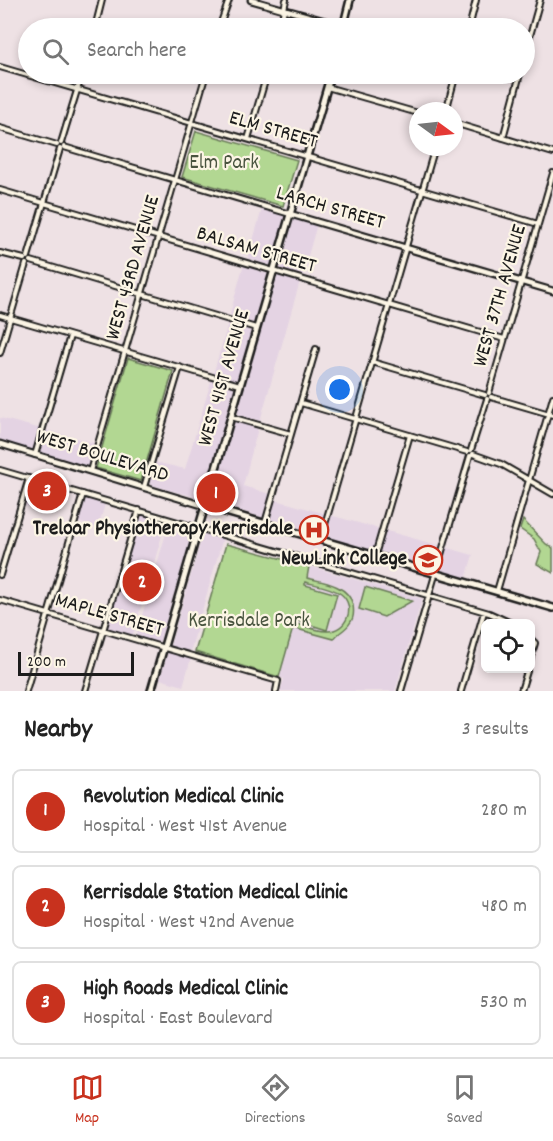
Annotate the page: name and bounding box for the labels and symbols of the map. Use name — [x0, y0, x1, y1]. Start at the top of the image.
north arrow — [409, 102, 463, 156]
street label: ELM STREET — [225, 104, 321, 158]
park label: Elm Park — [189, 149, 259, 179]
street label: LARCH STREET — [272, 179, 388, 239]
street label: WEST 43RD AVENUE — [99, 192, 169, 344]
street label: BALSAM STREET — [193, 220, 320, 283]
street label: WEST 37TH AVENUE — [466, 221, 536, 371]
street label: WEST 41ST AVENUE — [191, 306, 259, 450]
your location — [325, 375, 354, 404]
street label: WEST BOULEVARD — [32, 423, 172, 491]
pin: 3 — [28, 468, 66, 514]
pin: 1 — [196, 470, 236, 516]
hospital icon: Treloar Physiotherapy Kerrisdale — [298, 514, 330, 546]
place label: Treloar Physiotherapy Kerrisdale — [33, 515, 293, 545]
school or university icon: NewLink College — [412, 544, 444, 576]
place label: NewLink College — [281, 545, 407, 575]
pin: 2 — [122, 560, 162, 604]
street label: MAPLE STREET — [51, 586, 167, 646]
park label: Kerrisdale Park — [188, 607, 310, 637]
scale bar — [18, 649, 134, 676]

